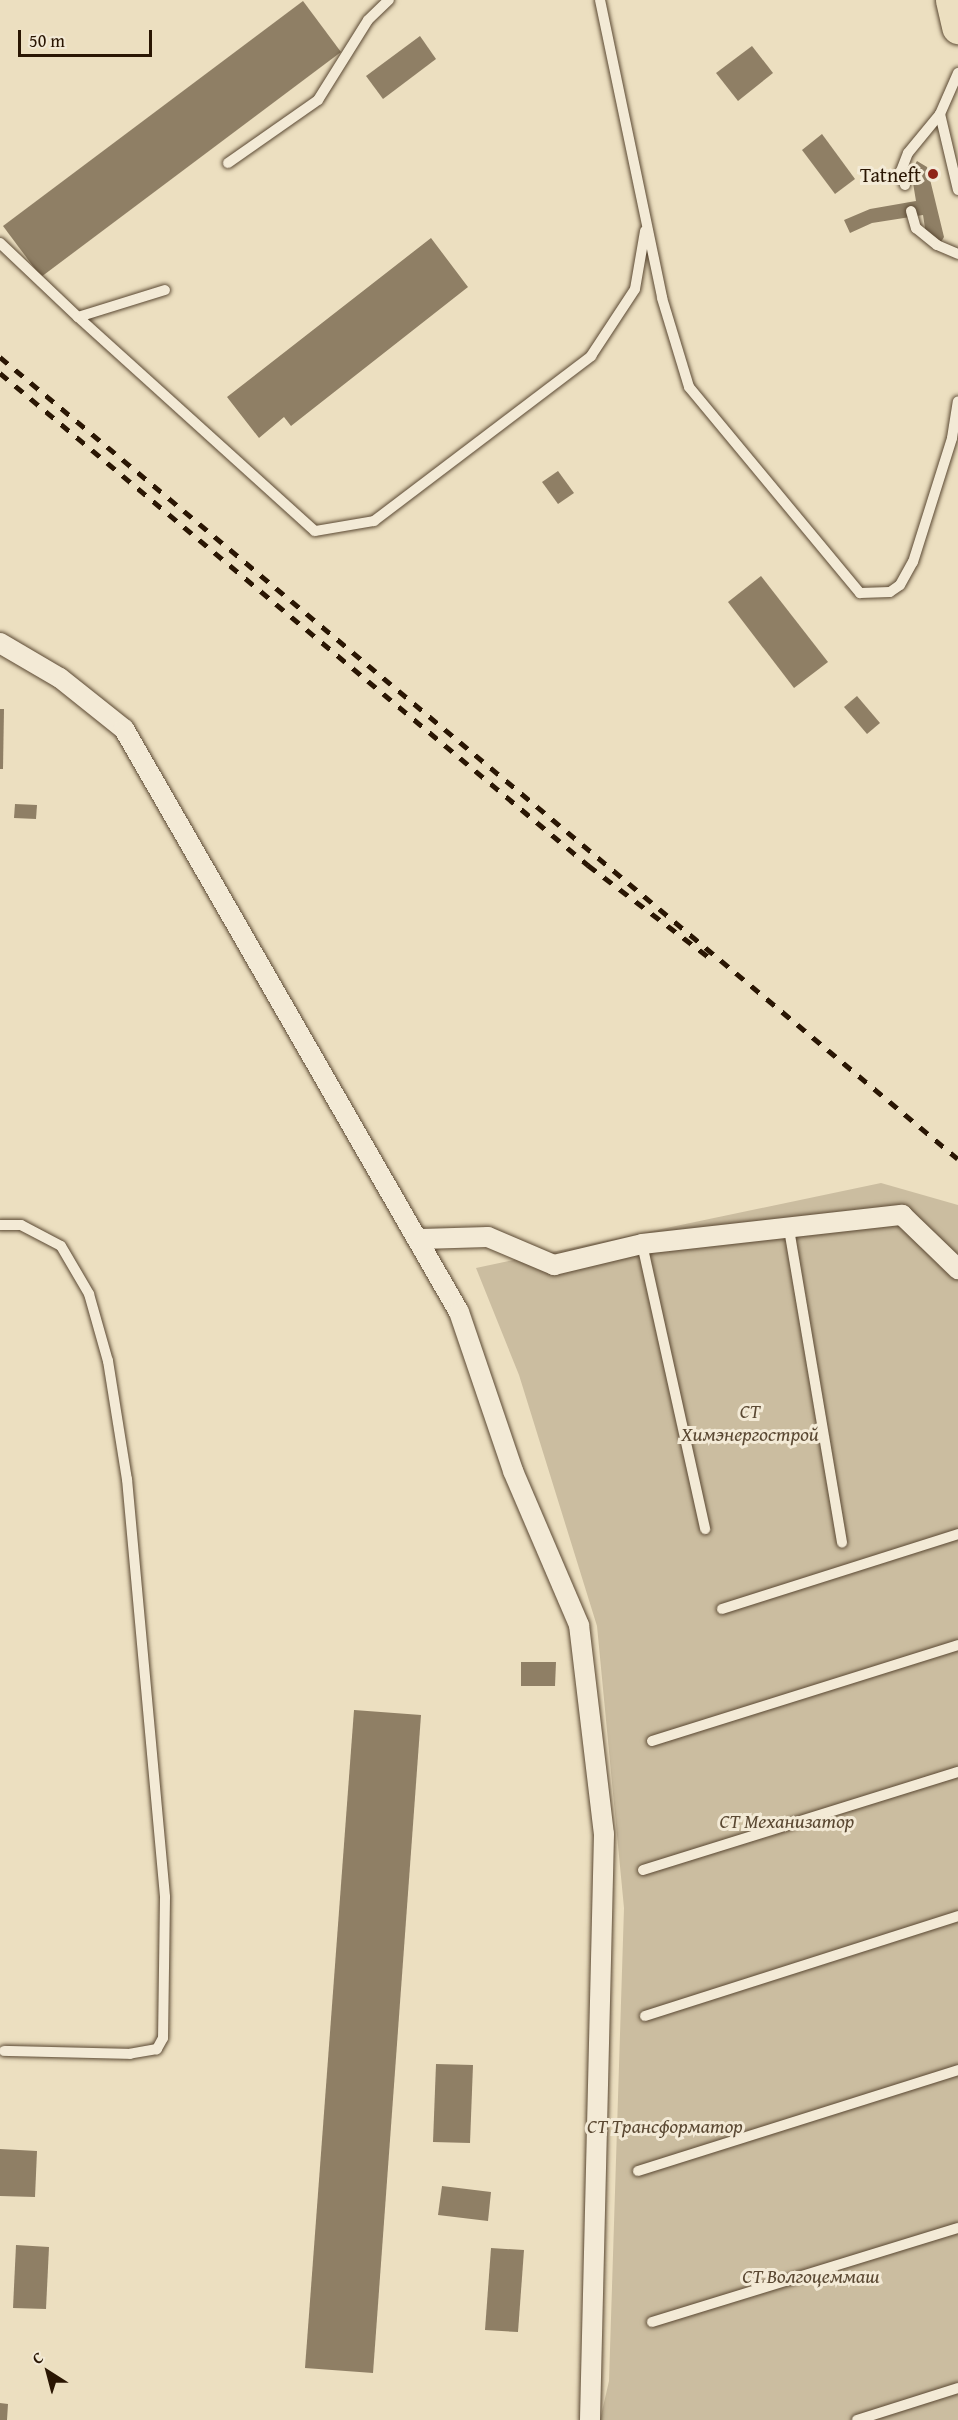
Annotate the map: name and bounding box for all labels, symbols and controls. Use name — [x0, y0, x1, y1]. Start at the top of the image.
scale bar — [21, 18, 154, 56]
text: 50 m — [29, 27, 65, 54]
place label: Tatneft — [860, 162, 921, 186]
marker: Tatneft — [926, 167, 940, 181]
park label: СТ Химэнергострой — [681, 1399, 819, 1446]
park label: СТ Механизатор — [720, 1808, 854, 1832]
park label: СТ Трансформатор — [587, 2113, 743, 2137]
park label: СТ Волгоцеммаш — [742, 2263, 880, 2287]
north arrow — [18, 2342, 78, 2402]
text: С — [27, 2345, 48, 2370]

